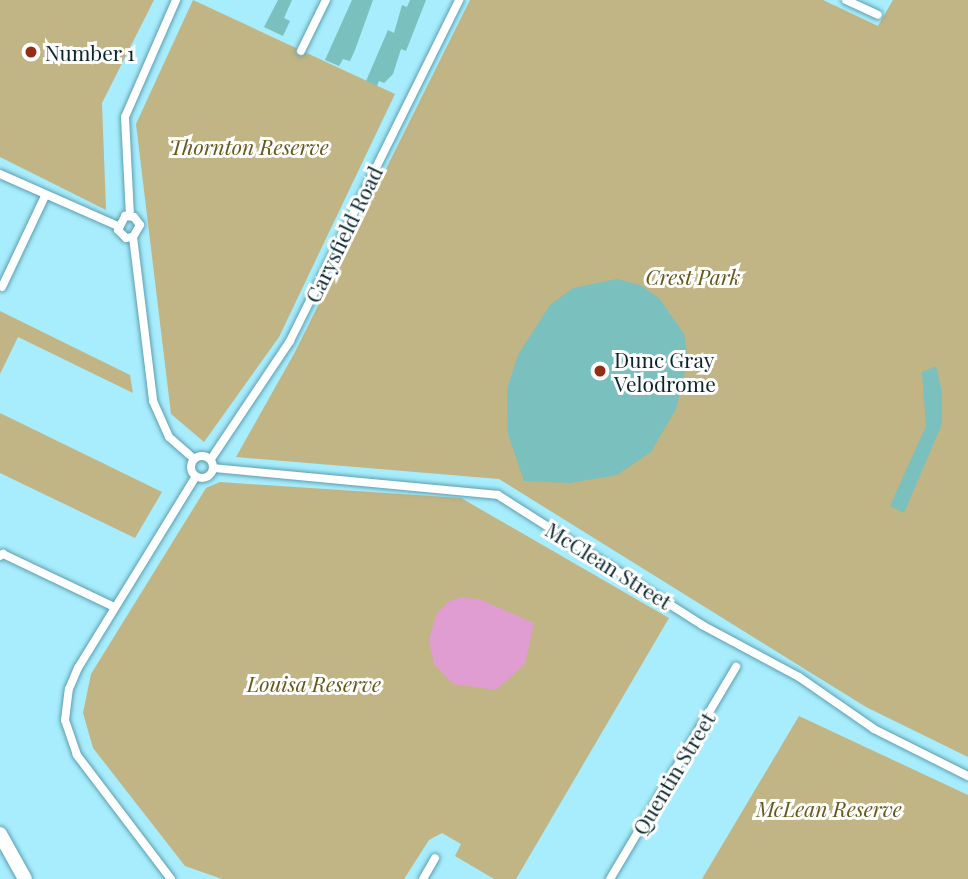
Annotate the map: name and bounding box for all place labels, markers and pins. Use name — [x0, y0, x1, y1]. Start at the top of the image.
place label: Number 1 — [45, 39, 135, 65]
marker: Number 1 — [23, 44, 39, 60]
place label: Dunc Gray Velodrome — [614, 346, 716, 396]
marker: Dunc Gray Velodrome — [592, 363, 608, 379]

